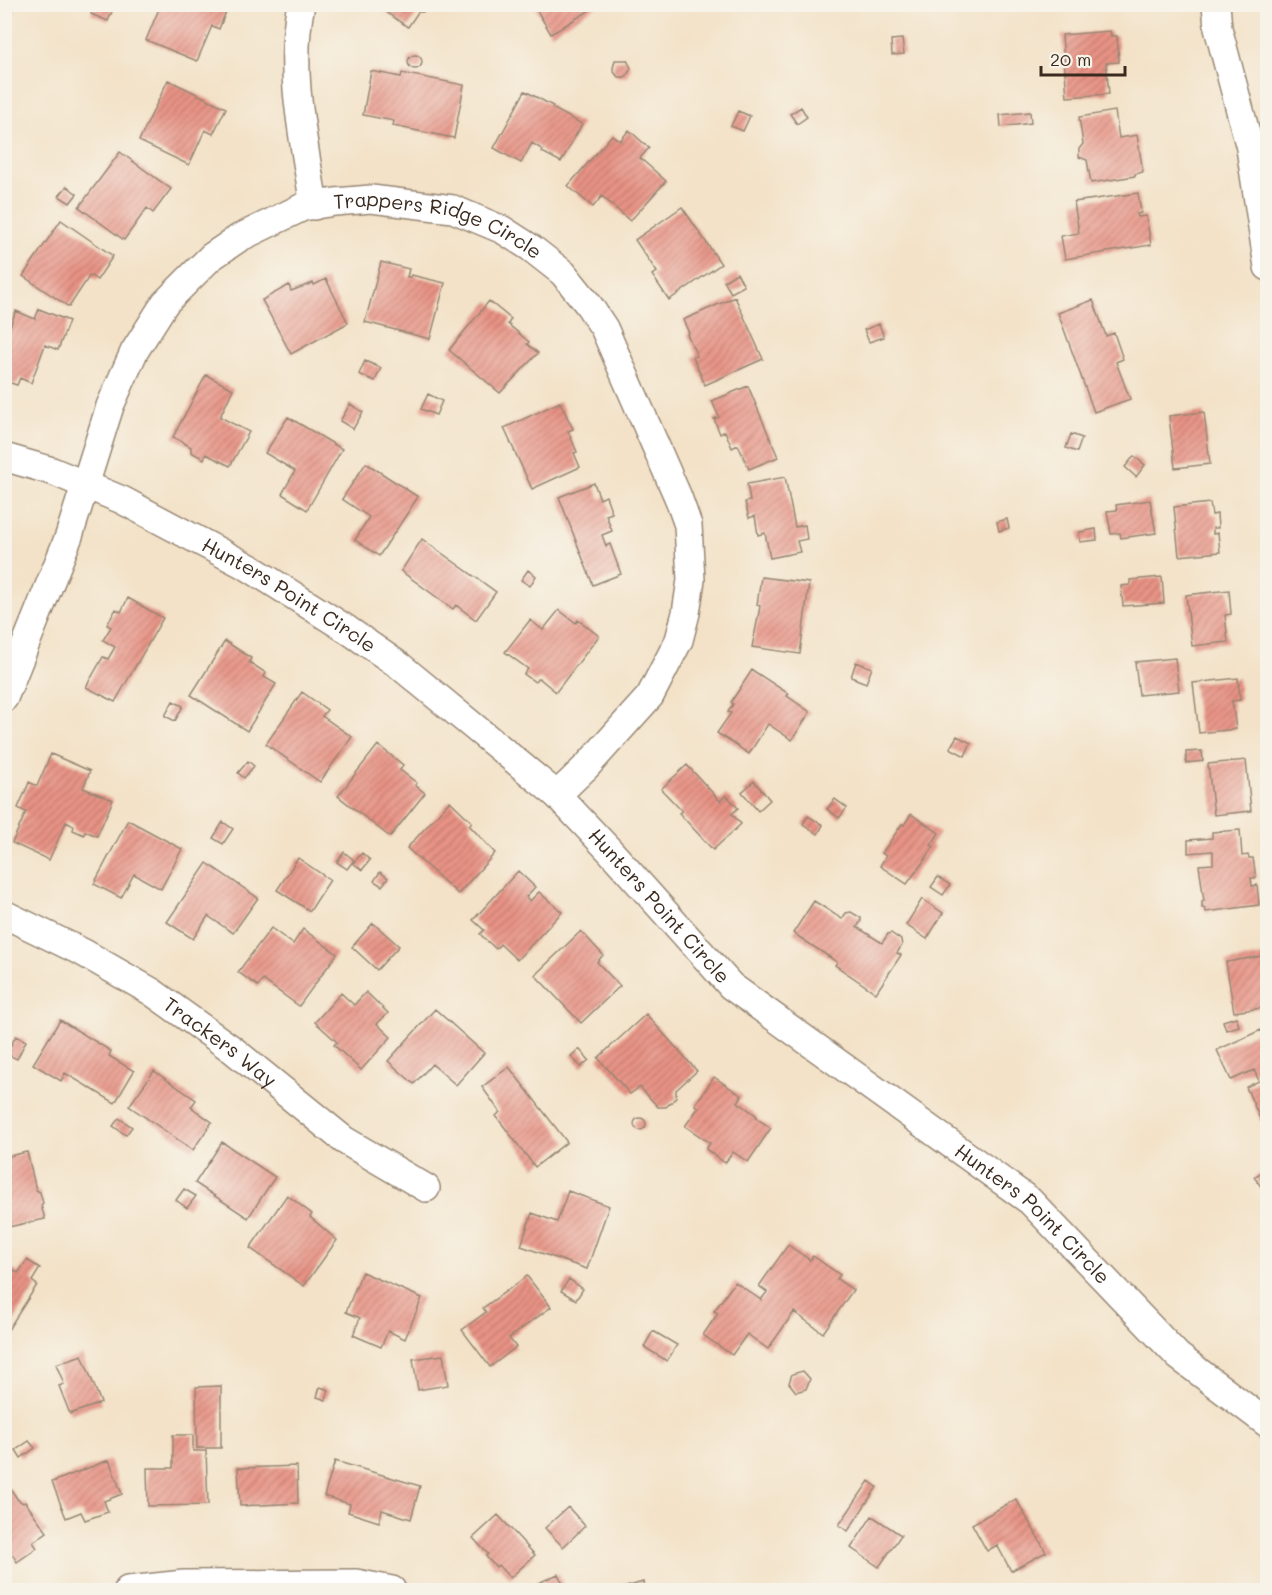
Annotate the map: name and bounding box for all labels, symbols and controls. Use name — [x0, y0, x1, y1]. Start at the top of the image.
scale bar — [1041, 39, 1125, 77]
text: 20 m — [1050, 47, 1091, 71]
street label: Trappers Ridge Circle — [332, 185, 548, 264]
street label: Hunters Point Circle — [198, 531, 382, 658]
street label: Hunters Point Circle — [583, 822, 736, 988]
street label: Trackers Way — [159, 991, 283, 1092]
street label: Hunters Point Circle — [950, 1137, 1116, 1289]

